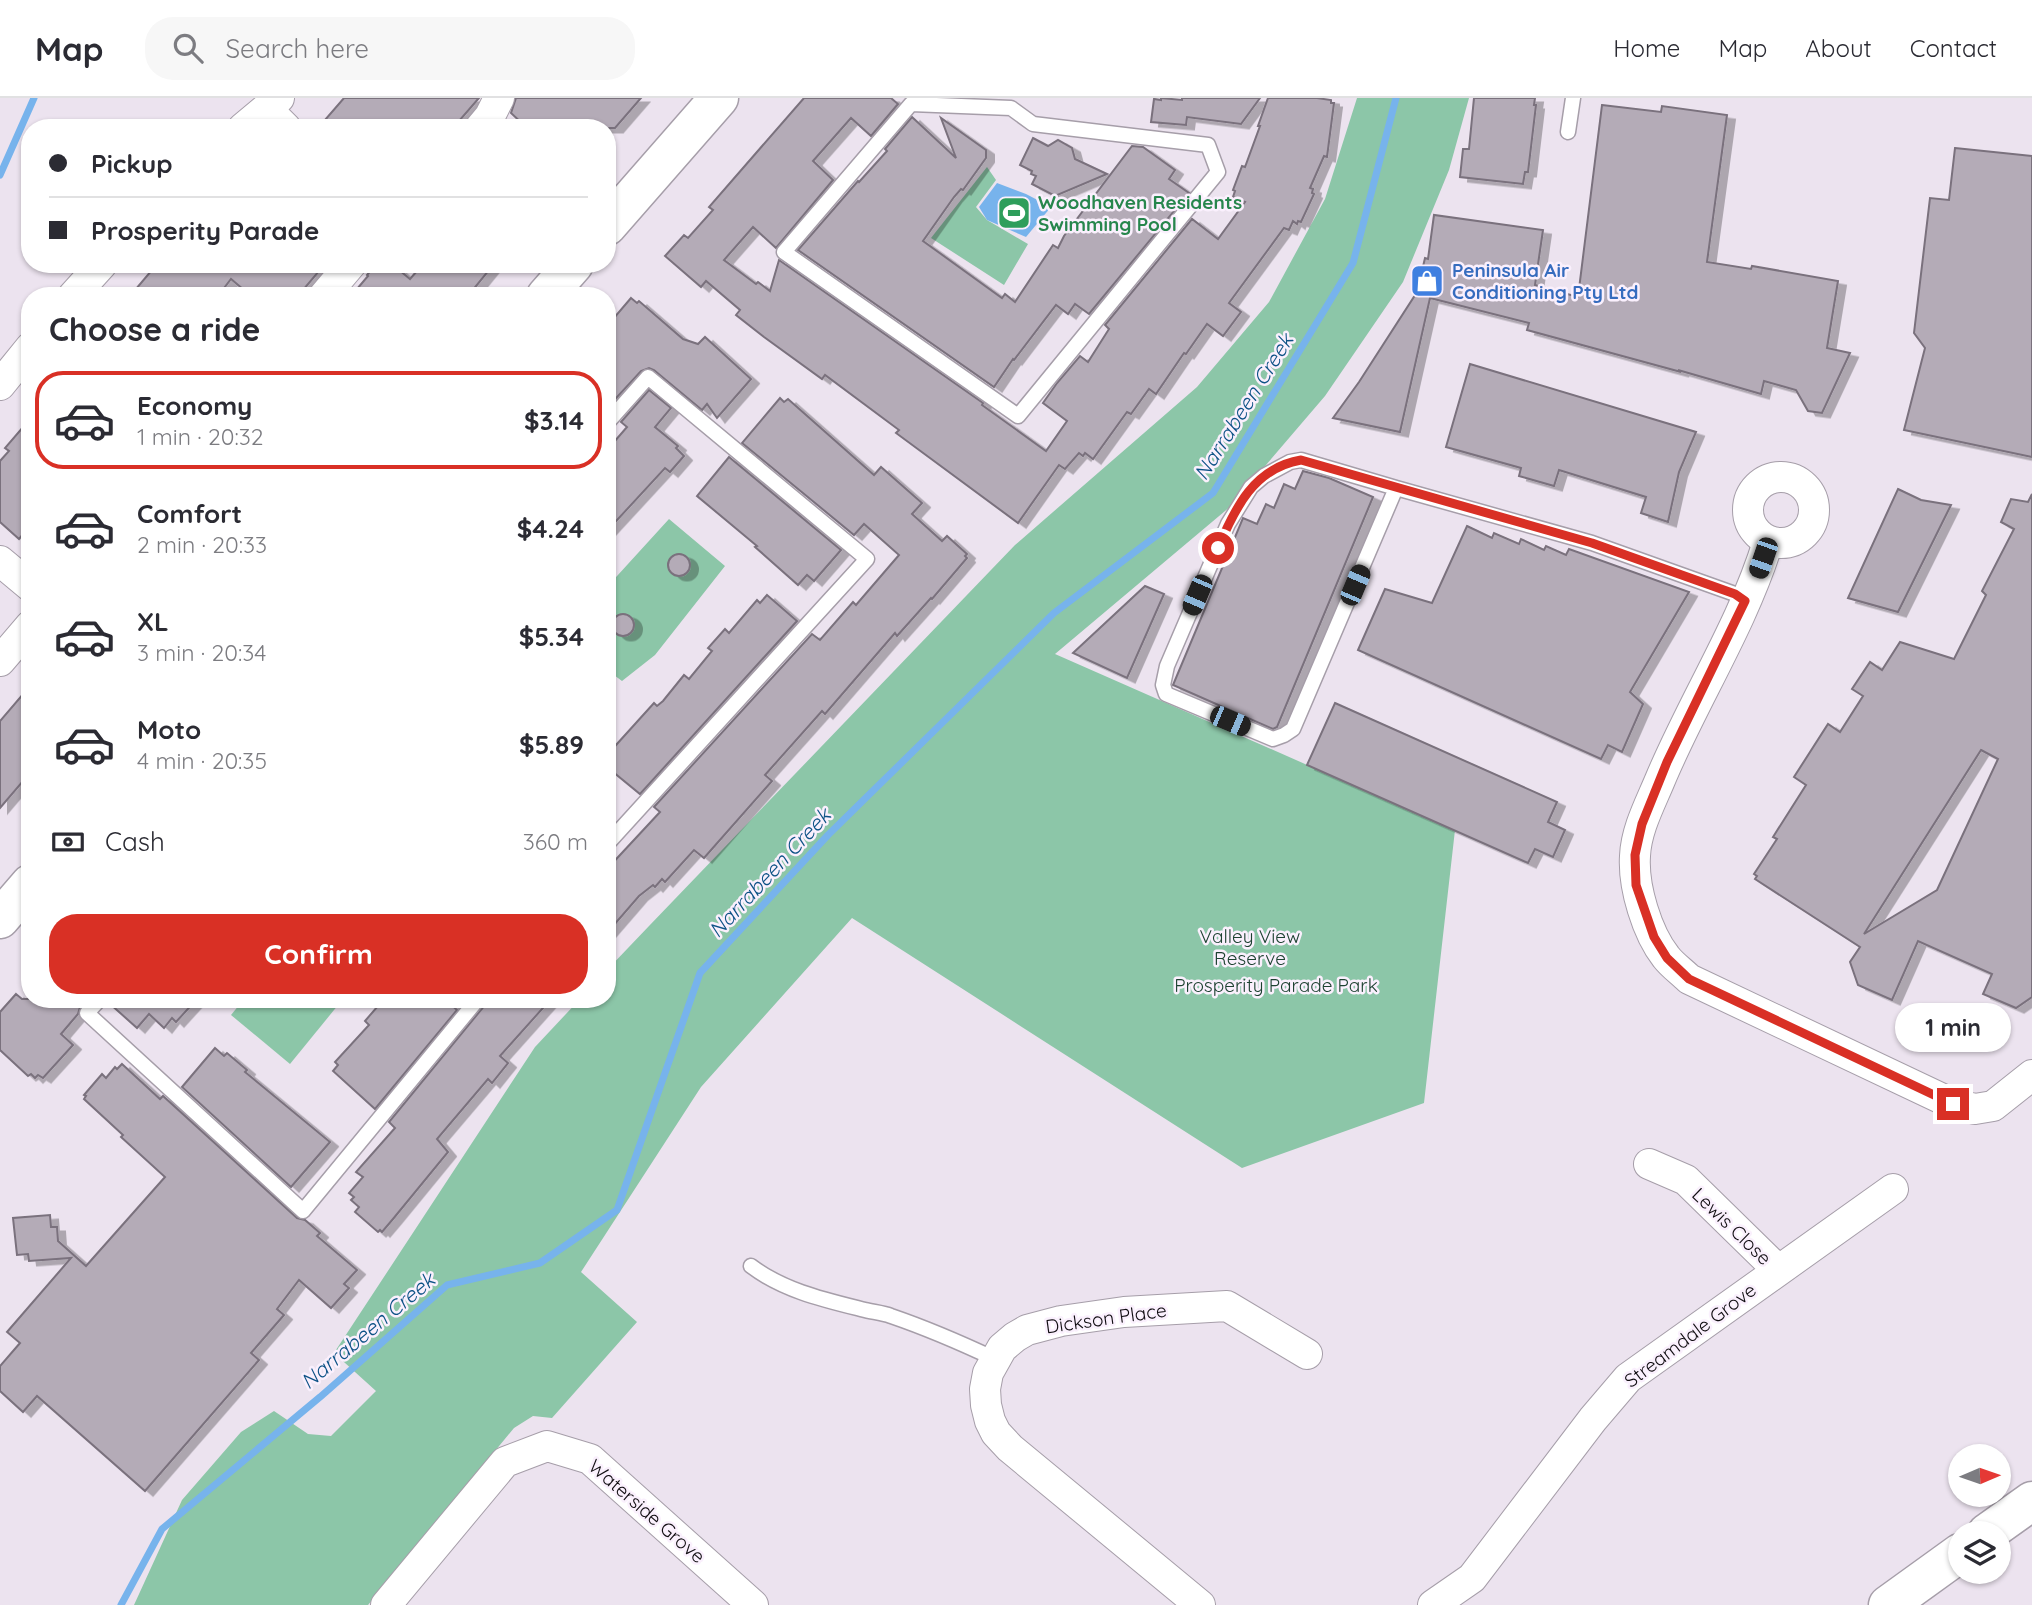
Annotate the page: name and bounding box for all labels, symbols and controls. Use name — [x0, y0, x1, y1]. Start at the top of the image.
search box — [145, 17, 635, 80]
text: Map — [35, 28, 103, 69]
icon: search — [169, 29, 207, 67]
text: Search here — [225, 32, 369, 65]
text: Home — [1613, 33, 1680, 63]
text: Map — [1718, 33, 1767, 63]
text: About — [1805, 33, 1872, 63]
text: Contact — [1910, 33, 1997, 63]
text: Pickup — [91, 147, 173, 180]
place label: Woodhaven Residents Swimming Pool — [1038, 190, 1242, 236]
sports icon: Woodhaven Residents Swimming Pool — [995, 194, 1033, 232]
text: Prosperity Parade — [91, 214, 319, 247]
place label: Peninsula Air Conditioning Pty Ltd — [1452, 258, 1638, 304]
shop icon: Peninsula Air Conditioning Pty Ltd — [1408, 262, 1446, 300]
text: Choose a ride — [49, 309, 261, 349]
water label: Narrabeen Creek — [1188, 327, 1299, 484]
icon: car — [53, 389, 116, 452]
text: Economy — [137, 389, 252, 422]
text: $3.14 — [524, 404, 584, 437]
text: 1 min · 20:32 — [137, 422, 264, 451]
icon: car — [53, 497, 116, 560]
text: Comfort — [137, 497, 242, 530]
text: $4.24 — [517, 512, 584, 545]
text: 2 min · 20:33 — [137, 530, 267, 559]
route start — [1202, 532, 1234, 564]
car — [1747, 535, 1780, 581]
car — [1338, 562, 1373, 608]
car — [1180, 572, 1215, 618]
icon: car — [53, 605, 116, 668]
text: XL — [137, 605, 169, 638]
text: $5.34 — [519, 620, 584, 653]
text: 3 min · 20:34 — [137, 638, 266, 667]
car — [1207, 703, 1254, 739]
icon: car — [53, 713, 116, 776]
text: Moto — [137, 713, 201, 746]
text: $5.89 — [519, 728, 584, 761]
text: 4 min · 20:35 — [137, 746, 267, 775]
water label: Narrabeen Creek — [703, 801, 837, 942]
icon: cash — [49, 823, 87, 861]
text: Cash — [105, 825, 165, 858]
text: 360 m — [523, 827, 588, 856]
button: Confirm — [49, 914, 588, 994]
park label: Valley View Reserve — [1200, 924, 1300, 970]
park label: Prosperity Parade Park — [1174, 973, 1378, 997]
callout: 1 min — [1895, 1002, 2011, 1052]
text: 1 min — [1925, 1013, 1981, 1042]
route end — [1937, 1088, 1969, 1120]
street label: Lewis Close — [1687, 1182, 1777, 1270]
water label: Narrabeen Creek — [295, 1265, 441, 1394]
street label: Streamdale Grove — [1619, 1278, 1761, 1392]
street label: Dickson Place — [1044, 1298, 1168, 1338]
north arrow — [1948, 1444, 2011, 1507]
map controls — [1948, 1444, 2011, 1584]
street label: Waterside Grove — [584, 1454, 710, 1568]
button: layers — [1948, 1521, 2011, 1584]

